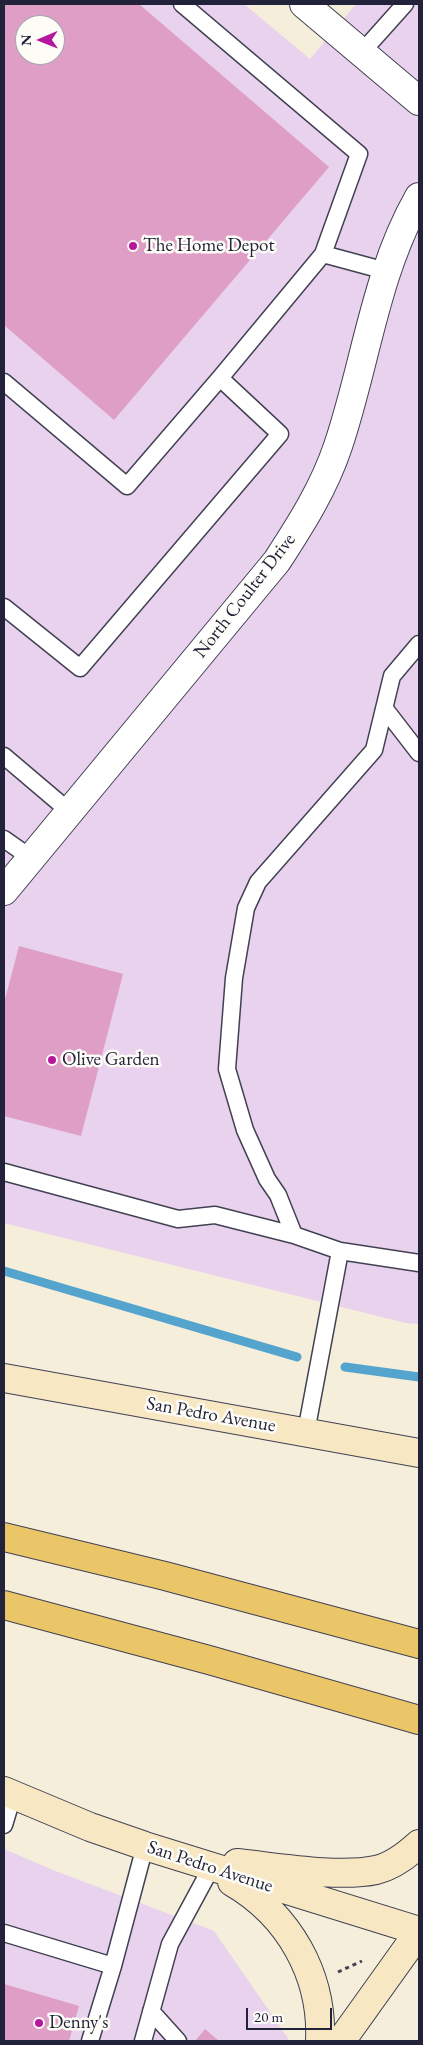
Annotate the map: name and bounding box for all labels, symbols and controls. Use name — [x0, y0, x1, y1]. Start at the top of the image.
north arrow — [15, 15, 65, 65]
text: N — [17, 34, 35, 46]
place label: The Home Depot — [143, 235, 274, 257]
marker: The Home Depot — [127, 240, 139, 252]
street label: North Coulter Drive — [189, 529, 301, 663]
place label: Olive Garden — [62, 1049, 160, 1071]
marker: Olive Garden — [46, 1054, 58, 1066]
street label: San Pedro Avenue — [145, 1392, 277, 1438]
street label: San Pedro Avenue — [144, 1836, 276, 1898]
scale bar — [248, 1998, 334, 2030]
text: 20 m — [254, 2007, 283, 2026]
place label: Denny's — [49, 2012, 108, 2034]
marker: Denny's — [33, 2017, 45, 2029]

